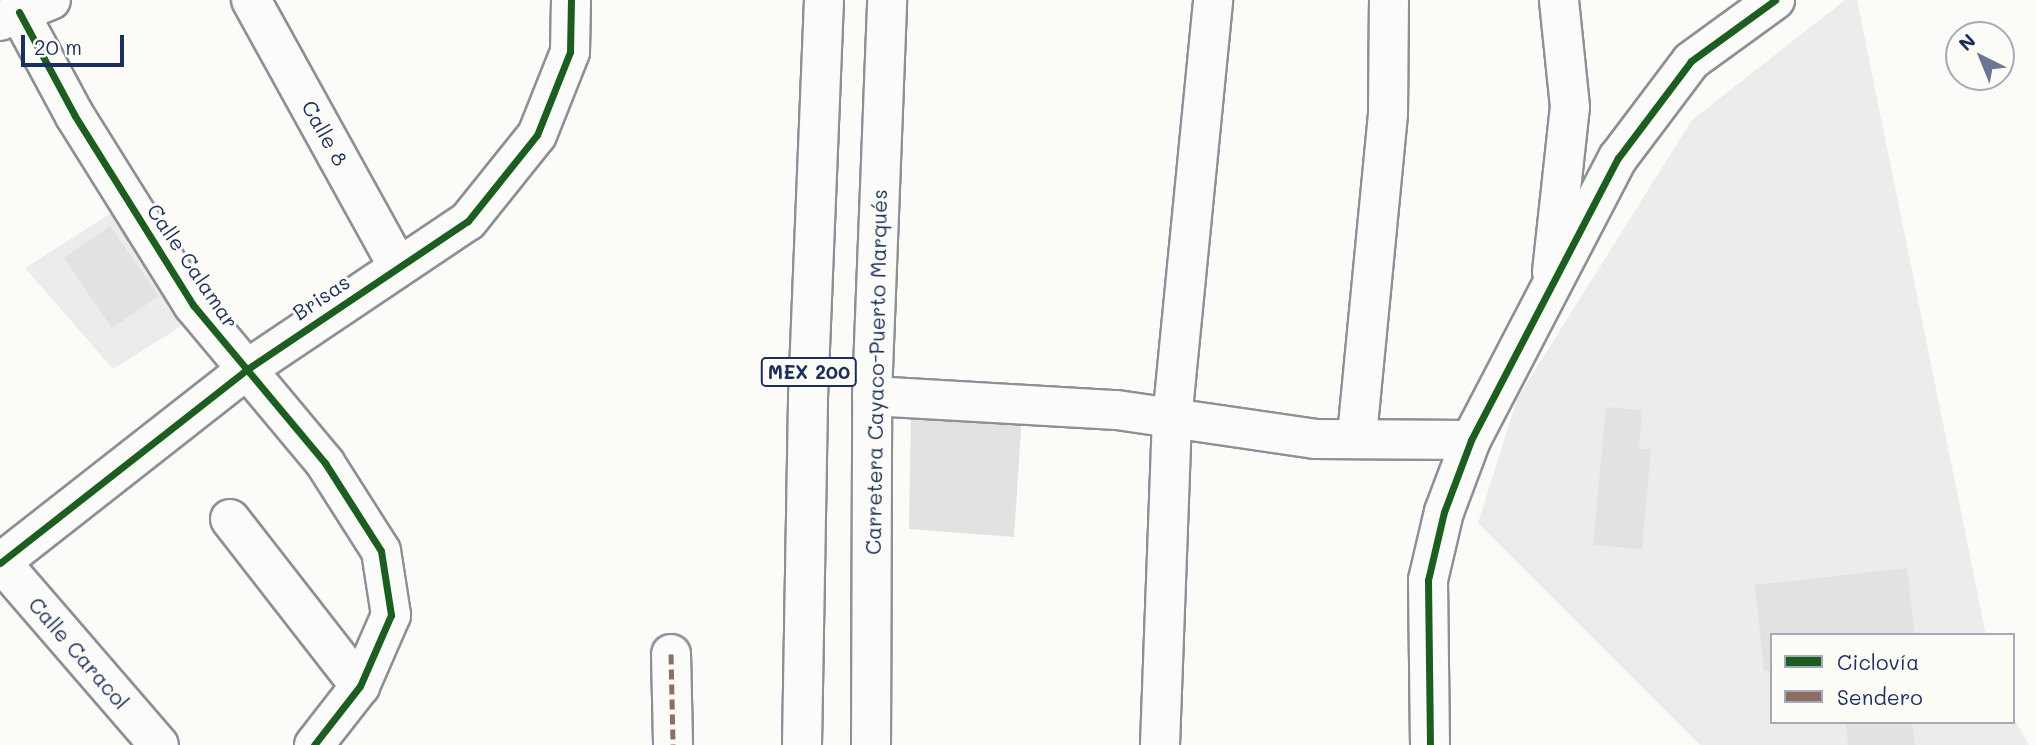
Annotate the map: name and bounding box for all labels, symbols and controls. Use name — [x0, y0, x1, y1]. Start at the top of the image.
scale bar — [24, 21, 128, 65]
north arrow — [1945, 21, 2015, 91]
text: N — [1953, 28, 1980, 56]
text: 20 m — [34, 33, 82, 60]
street label: Calle 8 — [297, 96, 353, 170]
street label: Carretera Cayaco-Puerto Marqués — [860, 189, 892, 555]
street label: Calle Calamar — [142, 199, 244, 333]
street label: Brisas — [288, 269, 354, 325]
road number: MEX 200 — [760, 356, 858, 388]
street label: Calle Caracol — [24, 592, 134, 714]
legend — [1770, 633, 2015, 724]
text: Ciclovía — [1837, 648, 1919, 675]
text: Sendero — [1837, 683, 1923, 710]

